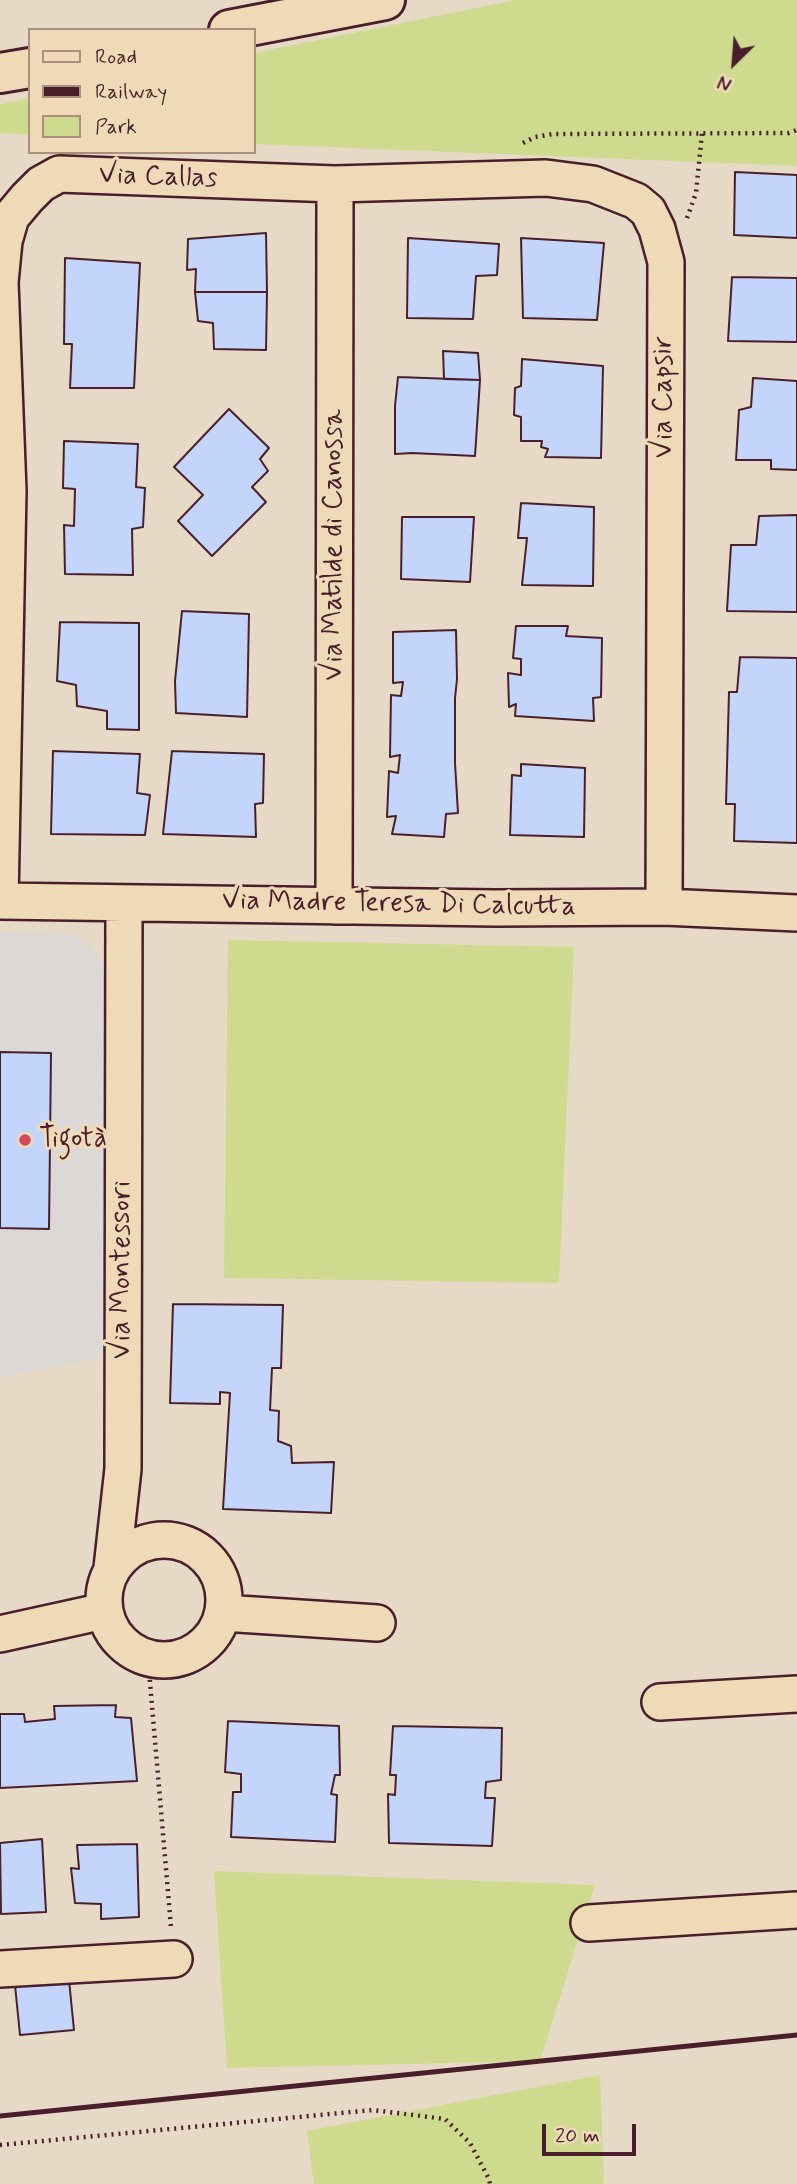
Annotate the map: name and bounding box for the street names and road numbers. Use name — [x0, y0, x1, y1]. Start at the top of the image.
street label: Via Callas — [98, 159, 218, 197]
street label: Via Capsir — [648, 336, 682, 458]
street label: Via Matilde di Canossa — [318, 409, 352, 681]
street label: Via Madre Teresa Di Calcutta — [222, 885, 576, 925]
street label: Via Montessori — [106, 1181, 140, 1359]

